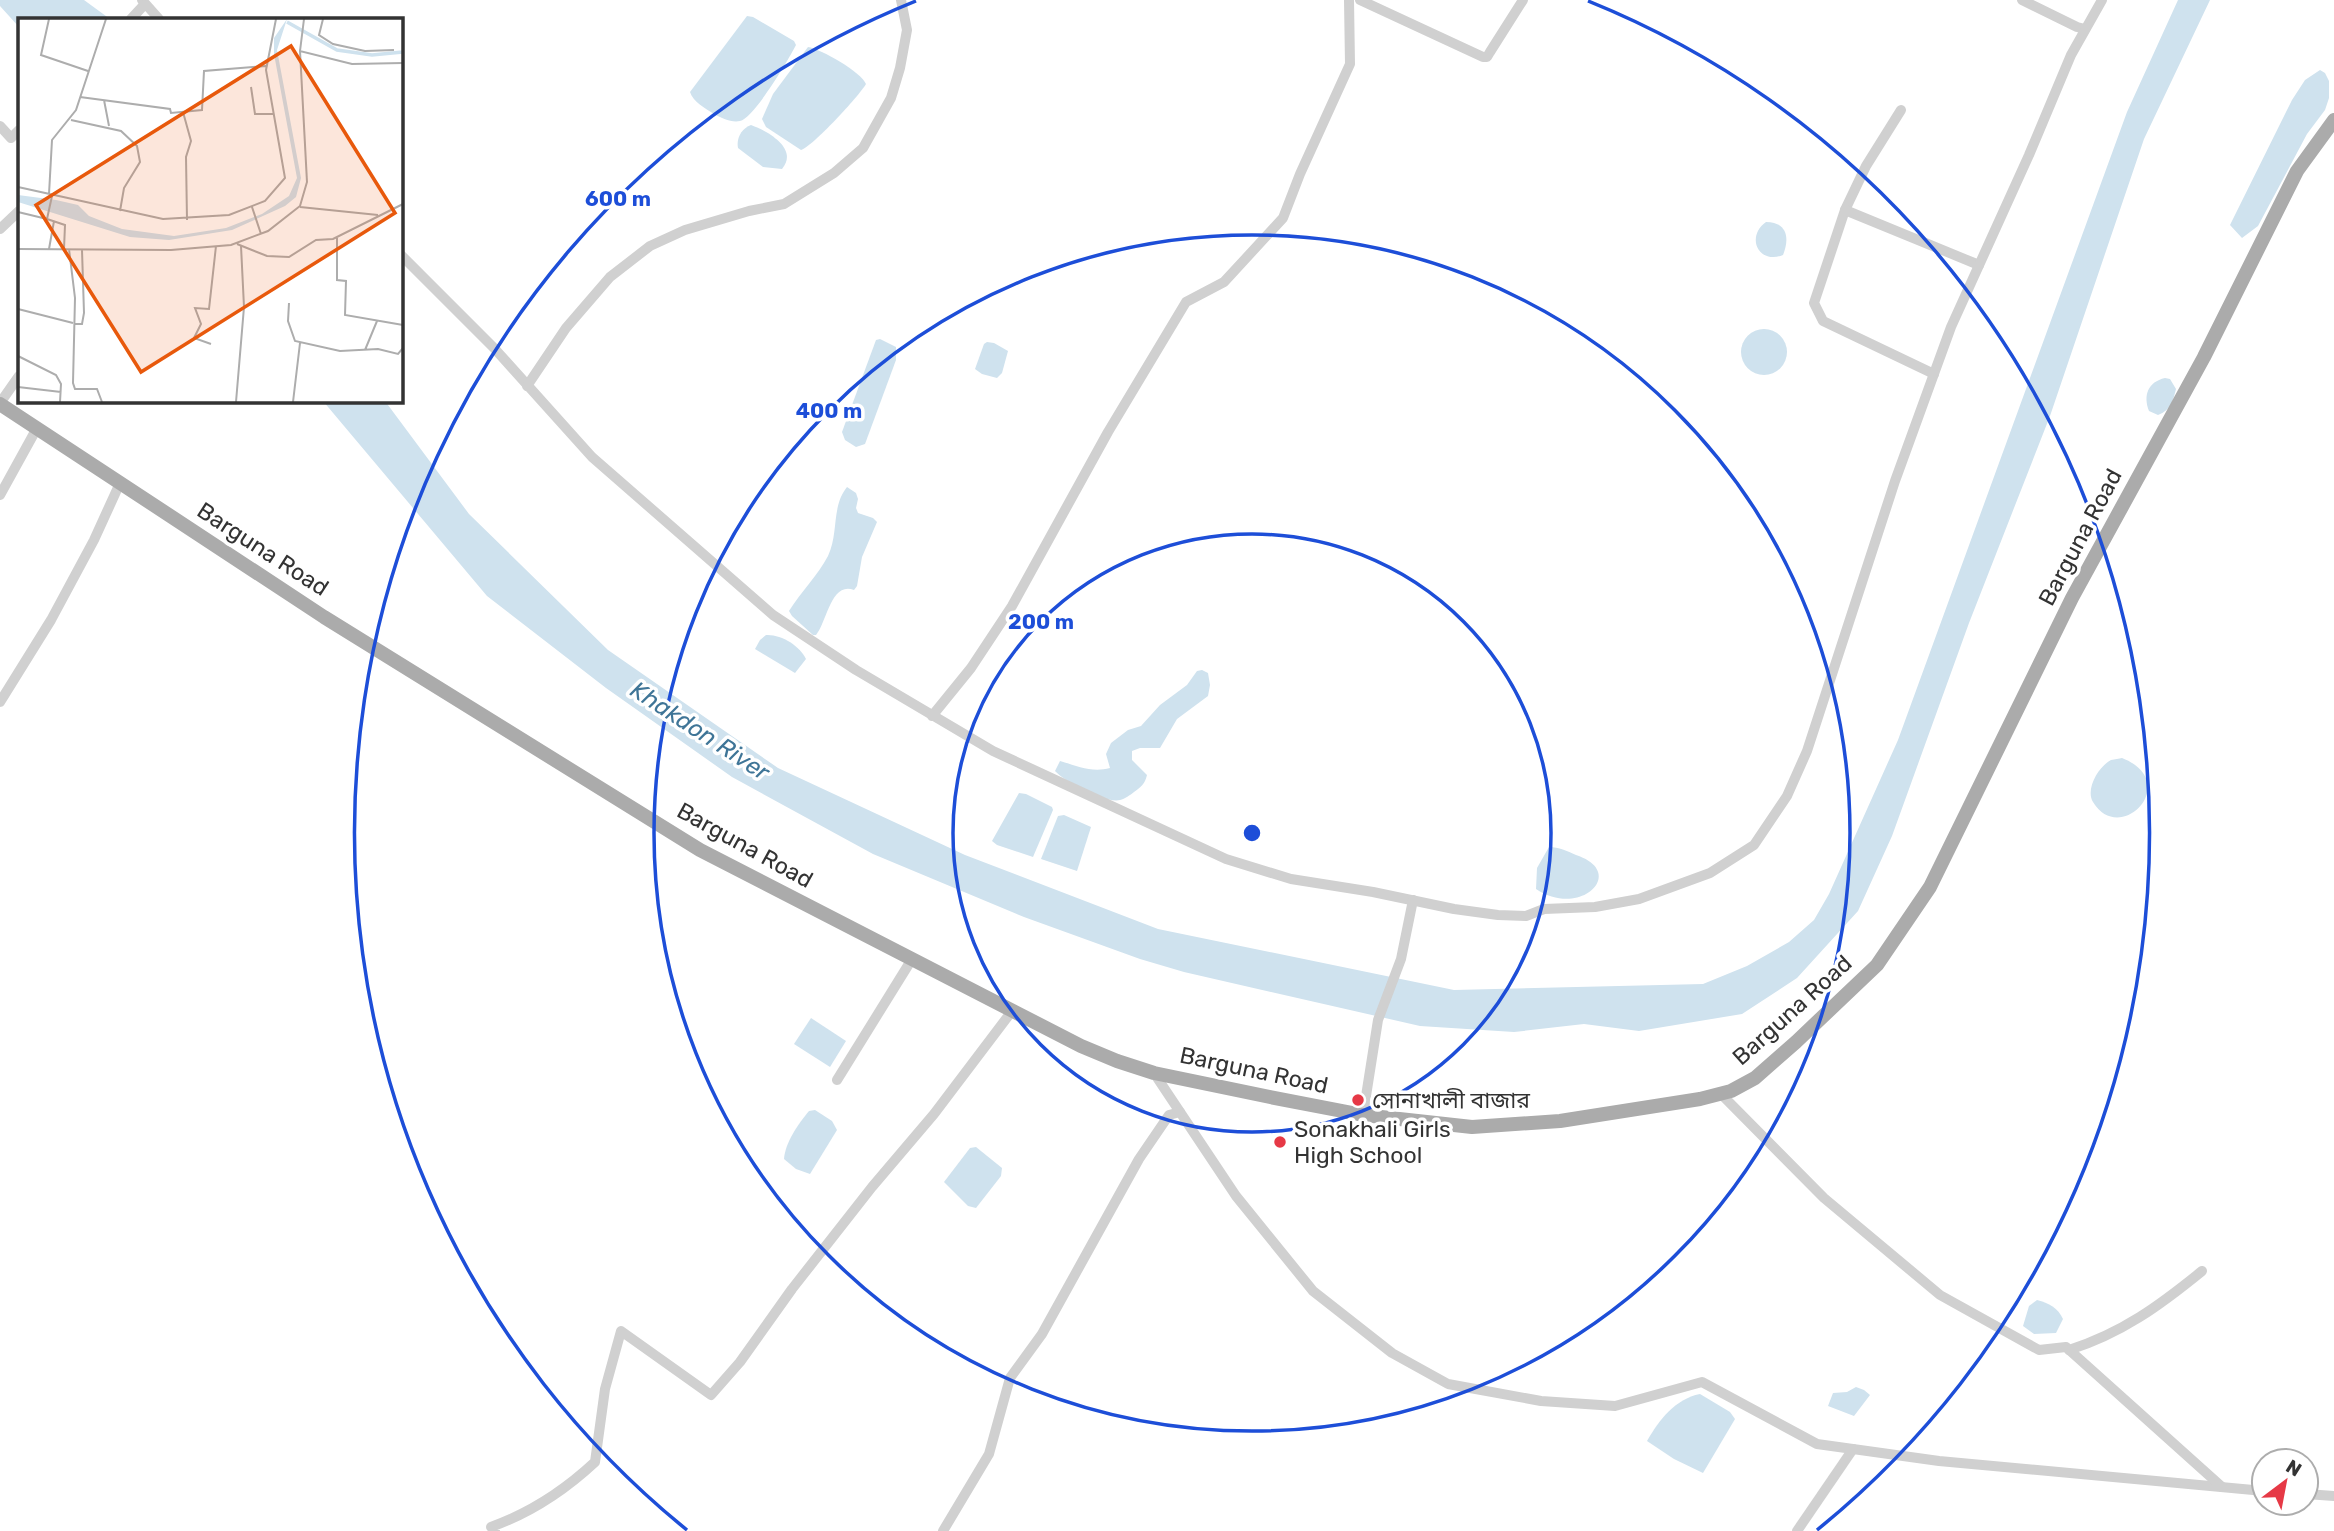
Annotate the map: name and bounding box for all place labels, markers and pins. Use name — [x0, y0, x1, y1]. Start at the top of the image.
centre of rings — [1240, 821, 1264, 845]
place label: সোনাখালী বাজার — [1372, 1086, 1530, 1114]
marker: সোনাখালী বাজার — [1350, 1092, 1366, 1108]
place label: Sonakhali Girls High School — [1294, 1115, 1451, 1169]
marker: Sonakhali Girls High School — [1272, 1134, 1288, 1150]

